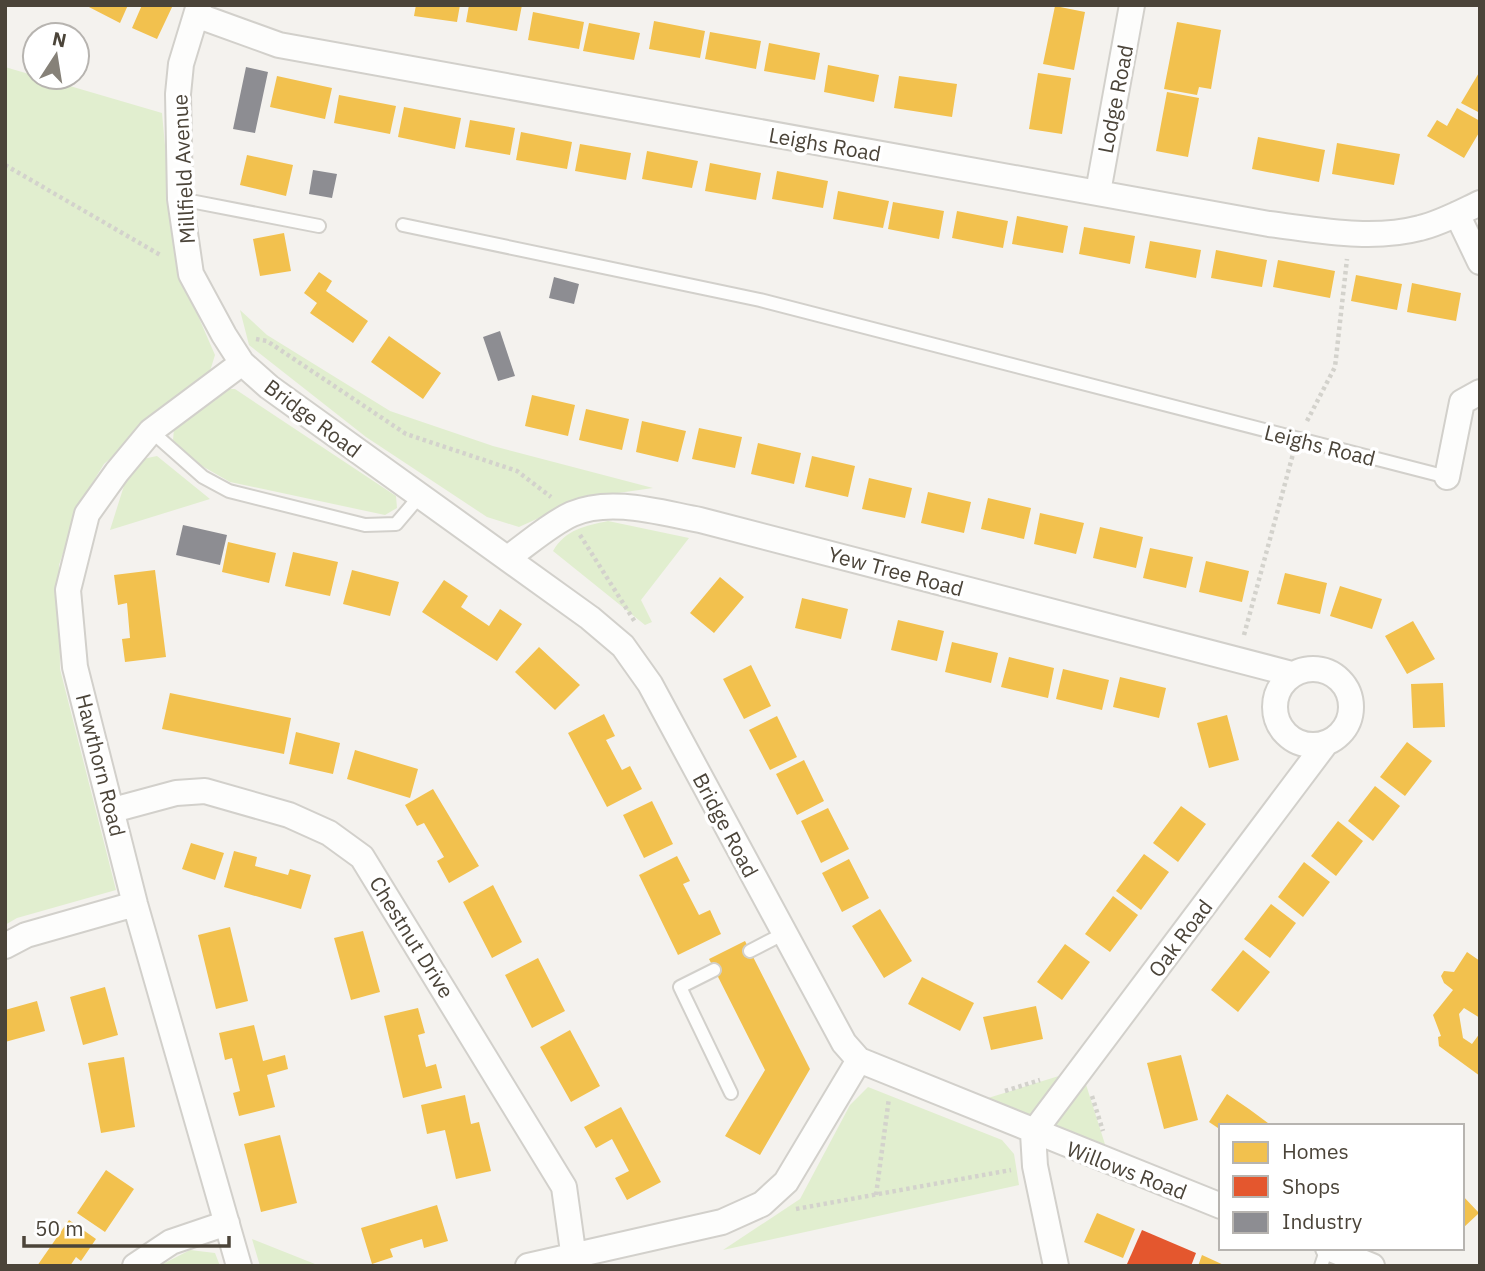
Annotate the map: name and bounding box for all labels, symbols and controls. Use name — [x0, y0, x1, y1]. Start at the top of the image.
north arrow — [21, 21, 91, 91]
text: N — [50, 26, 69, 53]
street label: Lodge Road — [1091, 42, 1139, 156]
street label: Millfield Avenue — [165, 93, 201, 245]
street label: Leighs Road — [767, 120, 883, 168]
street label: Bridge Road — [259, 372, 367, 464]
street label: Leighs Road — [1262, 418, 1378, 472]
street label: Yew Tree Road — [825, 540, 967, 602]
street label: Hawthorn Road — [70, 691, 132, 839]
street label: Bridge Road — [687, 768, 765, 882]
street label: Chestnut Drive — [363, 871, 461, 1003]
street label: Oak Road — [1142, 893, 1218, 983]
legend — [1219, 1124, 1464, 1250]
street label: Willows Road — [1063, 1134, 1191, 1206]
text: Homes — [1282, 1137, 1349, 1165]
text: Shops — [1282, 1172, 1340, 1200]
scale bar — [24, 1204, 229, 1248]
text: Industry — [1282, 1207, 1363, 1235]
text: 50 m — [35, 1214, 84, 1242]

